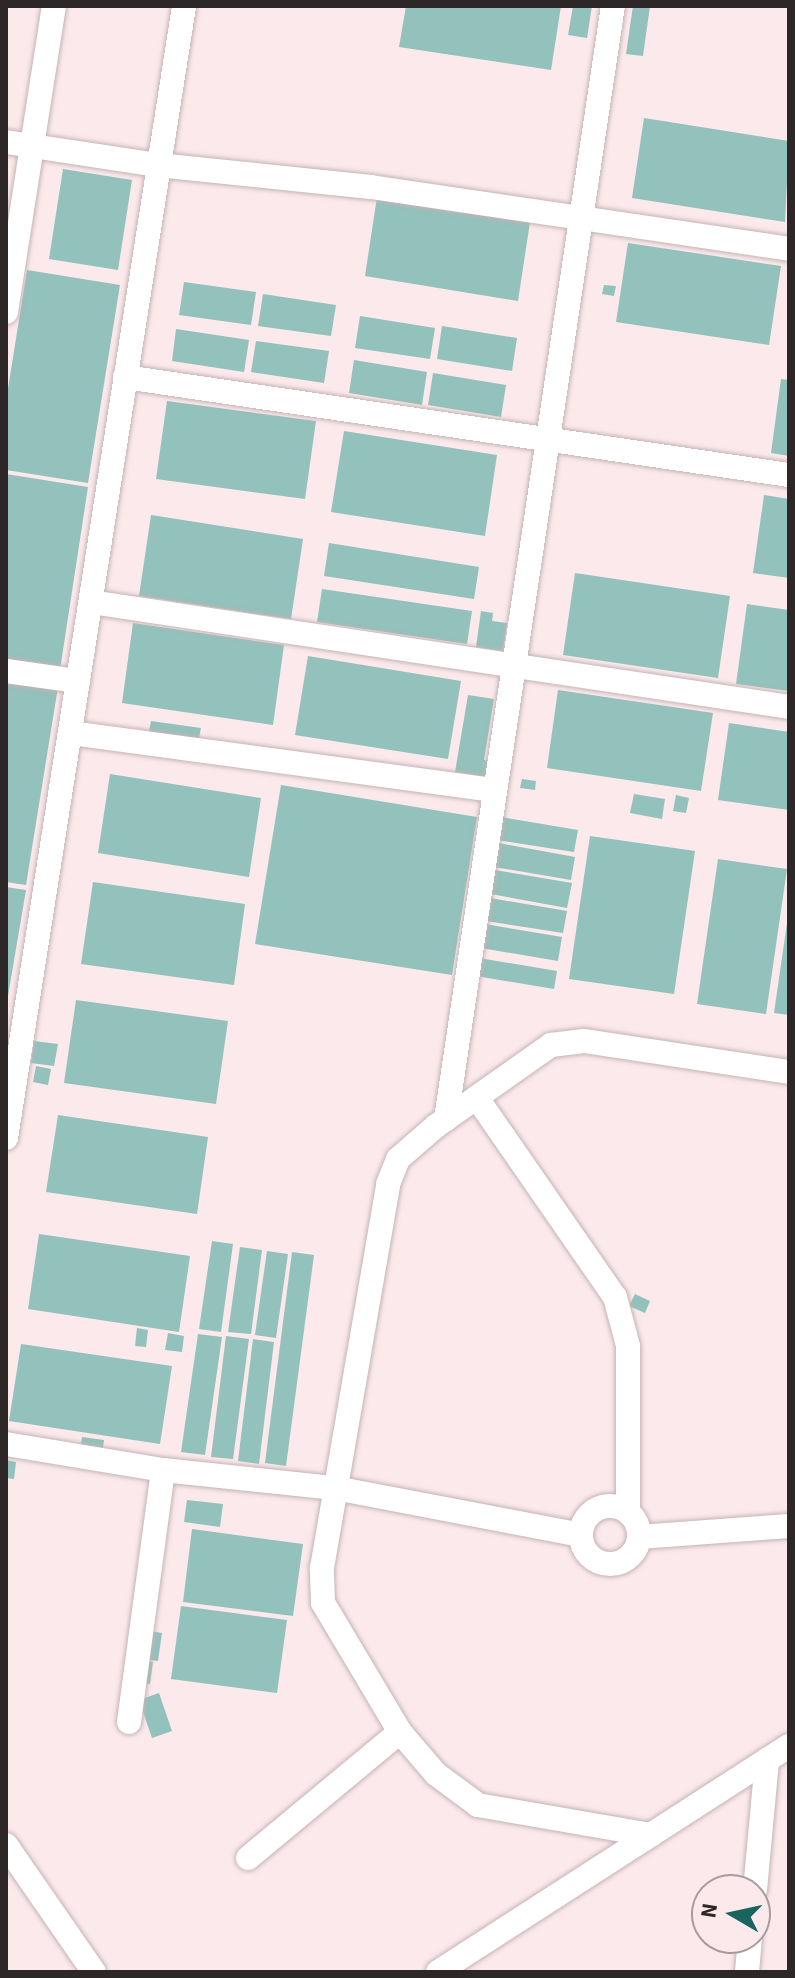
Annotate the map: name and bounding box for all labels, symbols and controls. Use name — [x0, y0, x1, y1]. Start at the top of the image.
north arrow — [691, 1874, 771, 1954]
text: N — [692, 1901, 726, 1920]

